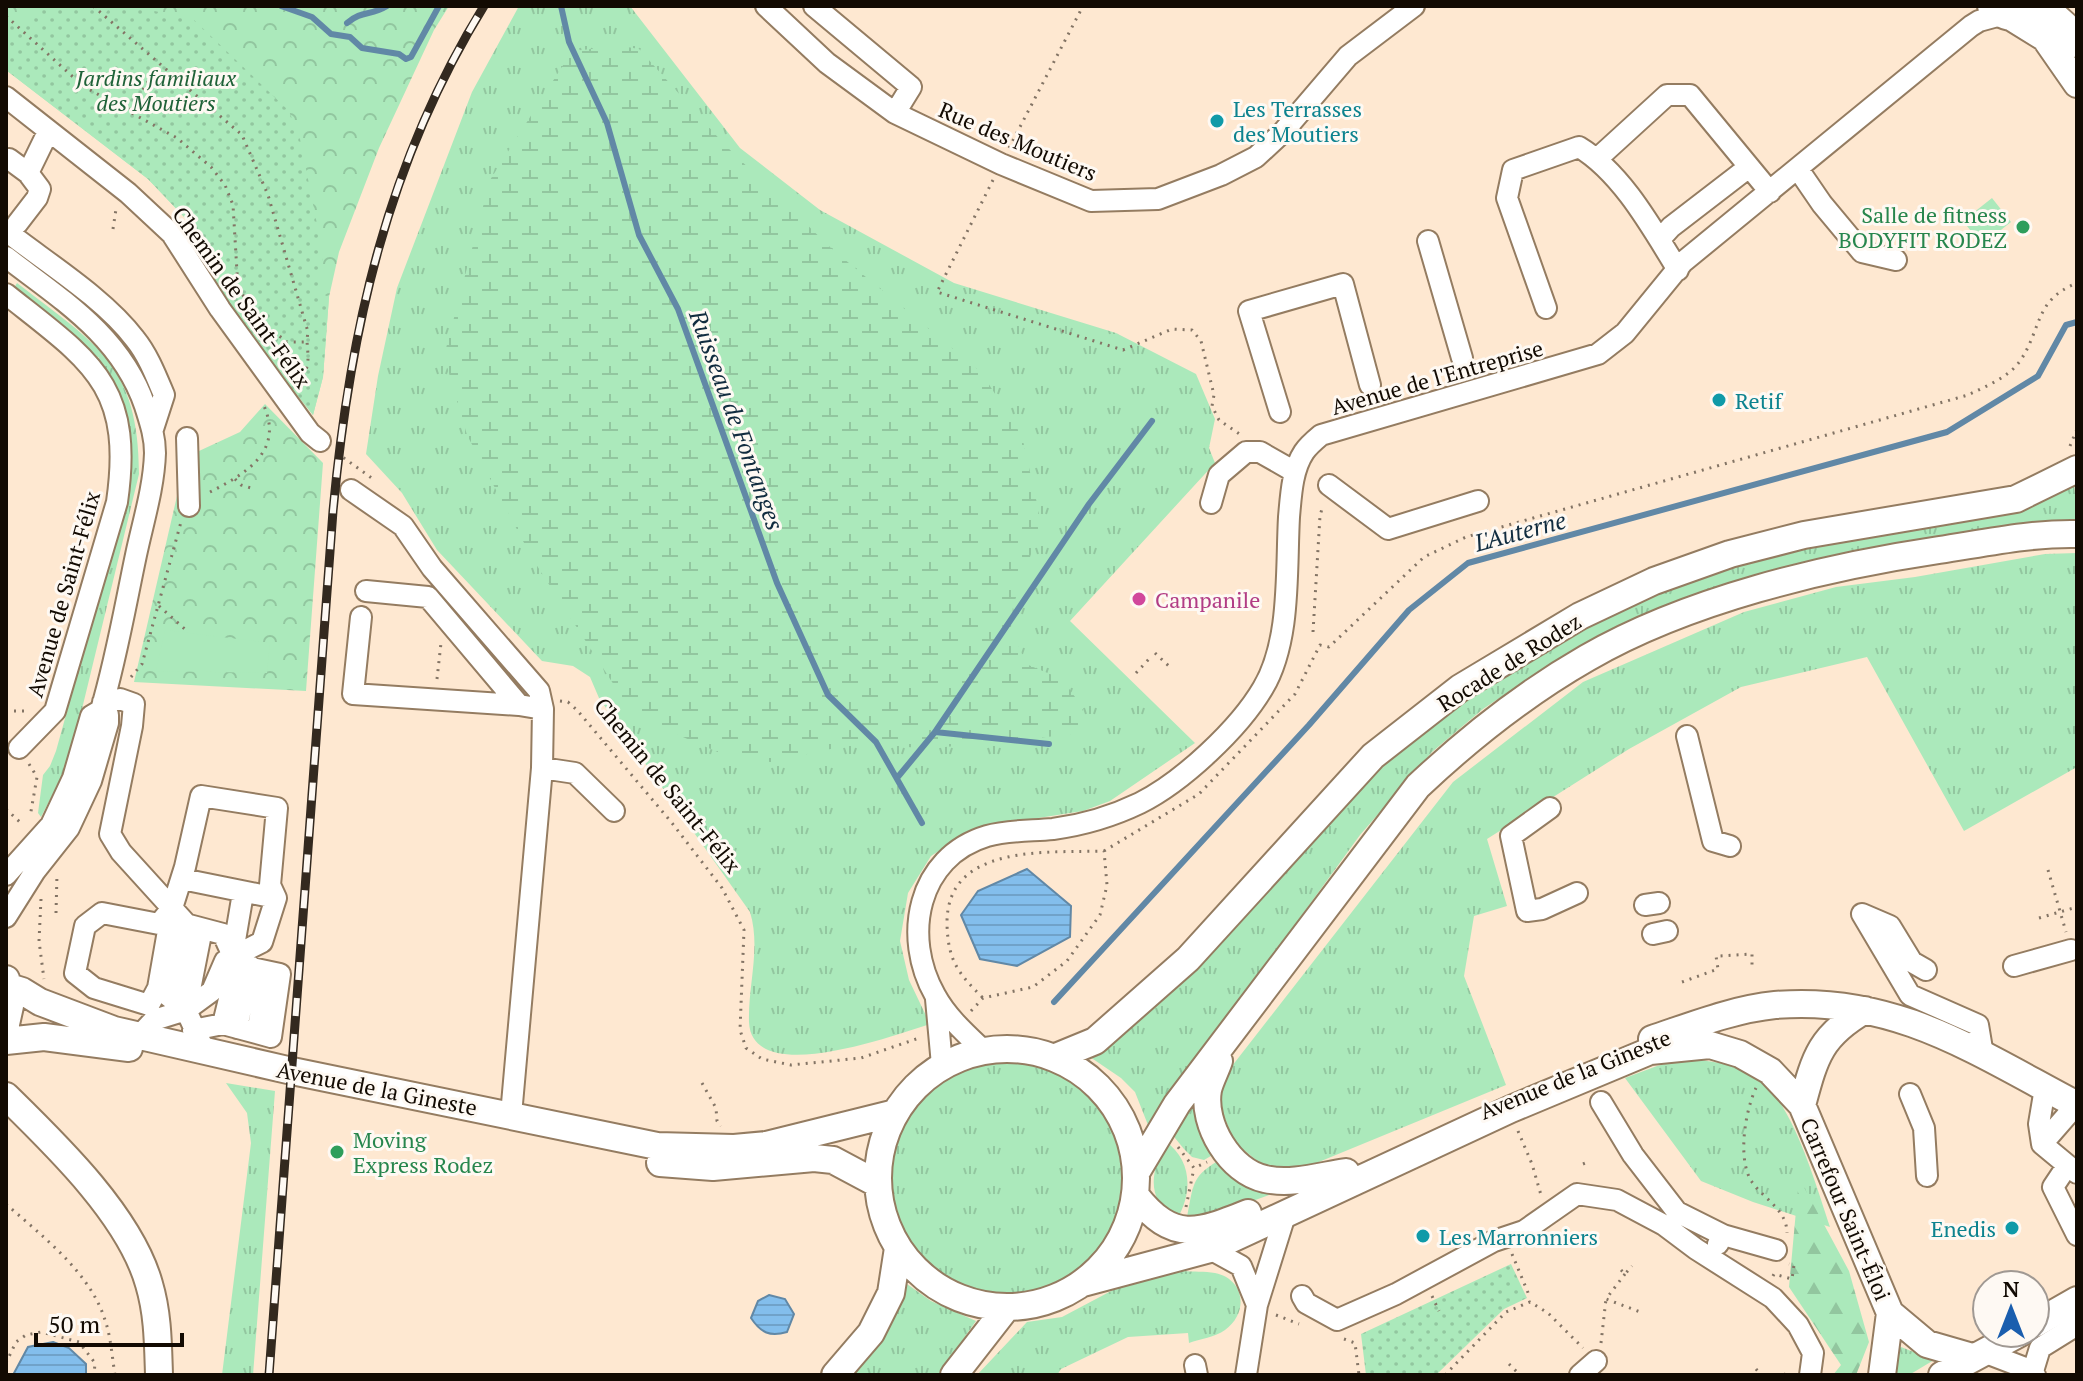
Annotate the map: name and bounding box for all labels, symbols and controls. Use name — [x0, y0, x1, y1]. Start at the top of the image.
park label: Jardins familiaux des Moutiers — [75, 63, 237, 117]
place label: Les Terrasses des Moutiers — [1233, 94, 1362, 148]
street label: Rue des Moutiers — [935, 95, 1101, 187]
marker: Les Terrasses des Moutiers — [1208, 112, 1226, 130]
street label: Chemin de Saint-Félix — [166, 200, 318, 394]
place label: Salle de fitness BODYFIT RODEZ — [1838, 200, 2007, 254]
marker: Salle de fitness BODYFIT RODEZ — [2014, 218, 2032, 236]
water label: Ruisseau de Fontanges — [682, 305, 792, 534]
street label: Avenue de l'Entreprise — [1328, 333, 1546, 421]
place label: Retif — [1735, 386, 1783, 415]
marker: Retif — [1710, 391, 1728, 409]
street label: Avenue de Saint-Félix — [20, 487, 106, 700]
water label: L'Auterne — [1470, 503, 1569, 559]
place label: Campanile — [1155, 585, 1260, 614]
marker: Campanile — [1130, 590, 1148, 608]
street label: Rocade de Rodez — [1432, 606, 1586, 718]
street label: Chemin de Saint-Félix — [588, 691, 748, 879]
street label: Avenue de la Gineste — [1475, 1022, 1675, 1126]
street label: Avenue de la Gineste — [274, 1054, 480, 1122]
street label: Carrefour Saint-Éloi — [1794, 1113, 1898, 1305]
place label: Moving Express Rodez — [353, 1125, 493, 1179]
marker: Moving Express Rodez — [328, 1143, 346, 1161]
place label: Enedis — [1931, 1214, 1996, 1243]
marker: Enedis — [2003, 1219, 2021, 1237]
place label: Les Marronniers — [1439, 1222, 1598, 1251]
marker: Les Marronniers — [1414, 1227, 1432, 1245]
north arrow — [1971, 1269, 2051, 1349]
text: N — [2003, 1274, 2020, 1303]
scale bar — [36, 1297, 182, 1347]
text: 50 m — [48, 1308, 100, 1340]

